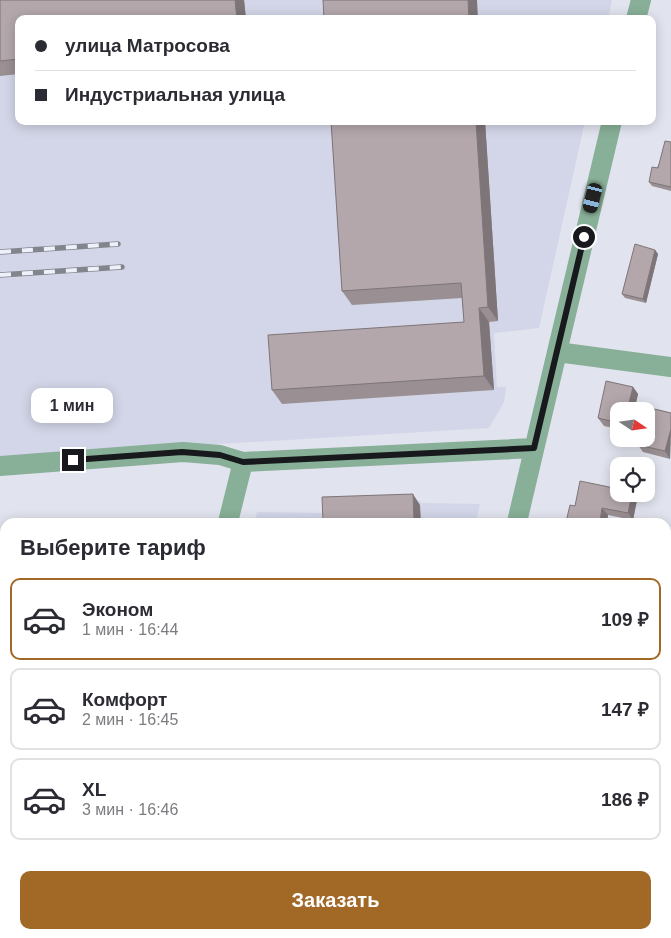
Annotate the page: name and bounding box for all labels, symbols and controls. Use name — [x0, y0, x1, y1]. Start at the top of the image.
text: улица Матросова — [65, 35, 230, 56]
text: Индустриальная улица — [65, 84, 285, 105]
car — [582, 182, 603, 214]
route start — [573, 226, 595, 248]
callout: 1 мин — [32, 388, 114, 422]
text: 1 мин — [50, 397, 94, 414]
north arrow — [610, 402, 655, 448]
map controls — [610, 402, 655, 502]
route end — [62, 449, 84, 471]
button: locate — [610, 457, 655, 502]
text: Выберите тариф — [20, 535, 206, 560]
icon: car — [22, 597, 67, 642]
text: Эконом — [82, 599, 153, 620]
text: 109 ₽ — [601, 609, 649, 630]
text: 1 мин · 16:44 — [82, 621, 178, 638]
icon: car — [22, 687, 67, 732]
text: Комфорт — [82, 689, 167, 710]
text: 147 ₽ — [601, 699, 649, 720]
text: 2 мин · 16:45 — [82, 711, 178, 728]
icon: car — [22, 777, 67, 822]
text: XL — [82, 779, 106, 800]
text: 186 ₽ — [601, 789, 649, 810]
text: 3 мин · 16:46 — [82, 801, 178, 818]
button: Заказать — [20, 871, 651, 929]

